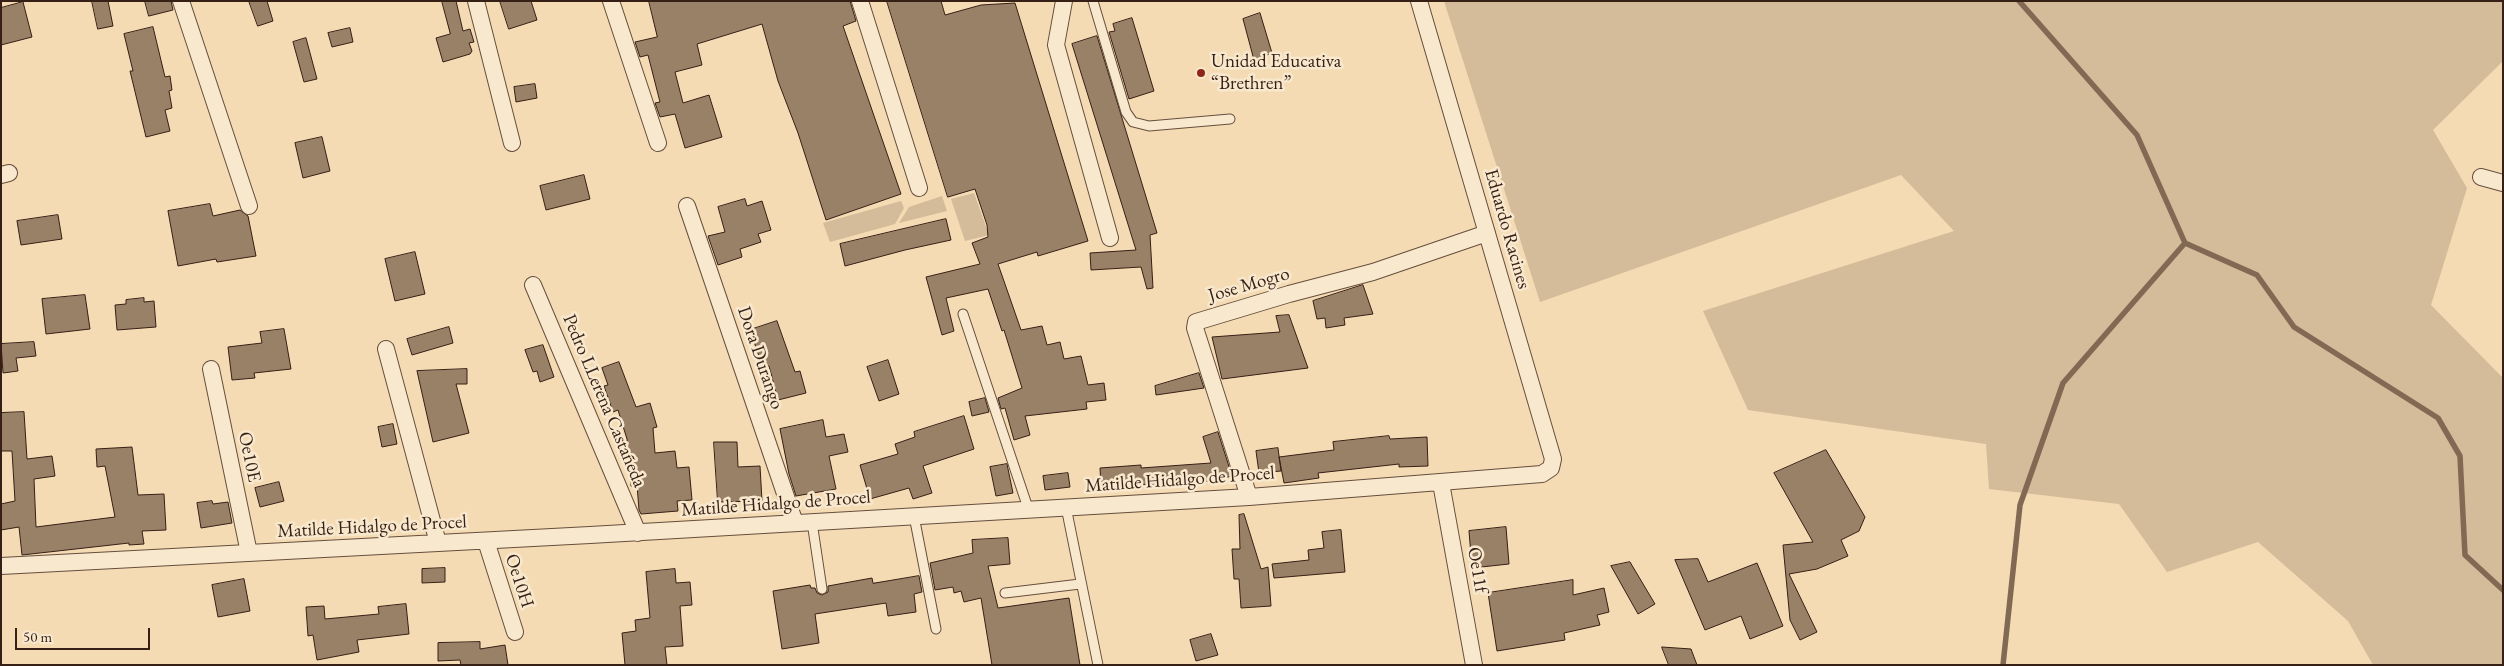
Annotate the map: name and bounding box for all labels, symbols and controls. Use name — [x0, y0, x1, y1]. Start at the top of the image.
place label: Unidad Educativa “Brethren” — [1211, 51, 1341, 95]
marker: Unidad Educativa “Brethren” — [1195, 67, 1207, 79]
street label: Eduardo Racines — [1479, 166, 1535, 292]
street label: Jose Mogro — [1206, 263, 1292, 307]
street label: Dora Durango — [732, 304, 788, 412]
street label: Pedro LLerena Castañeda — [557, 311, 651, 491]
street label: Oe10E — [233, 430, 265, 484]
street label: Matilde Hidalgo de Procel — [1084, 462, 1276, 498]
street label: Matilde Hidalgo de Procel — [680, 486, 872, 522]
street label: Matilde Hidalgo de Procel — [277, 511, 467, 543]
street label: Oe11f — [1462, 545, 1492, 595]
street label: Oe10H — [500, 551, 538, 611]
scale bar — [18, 618, 152, 650]
text: 50 m — [23, 627, 52, 646]

